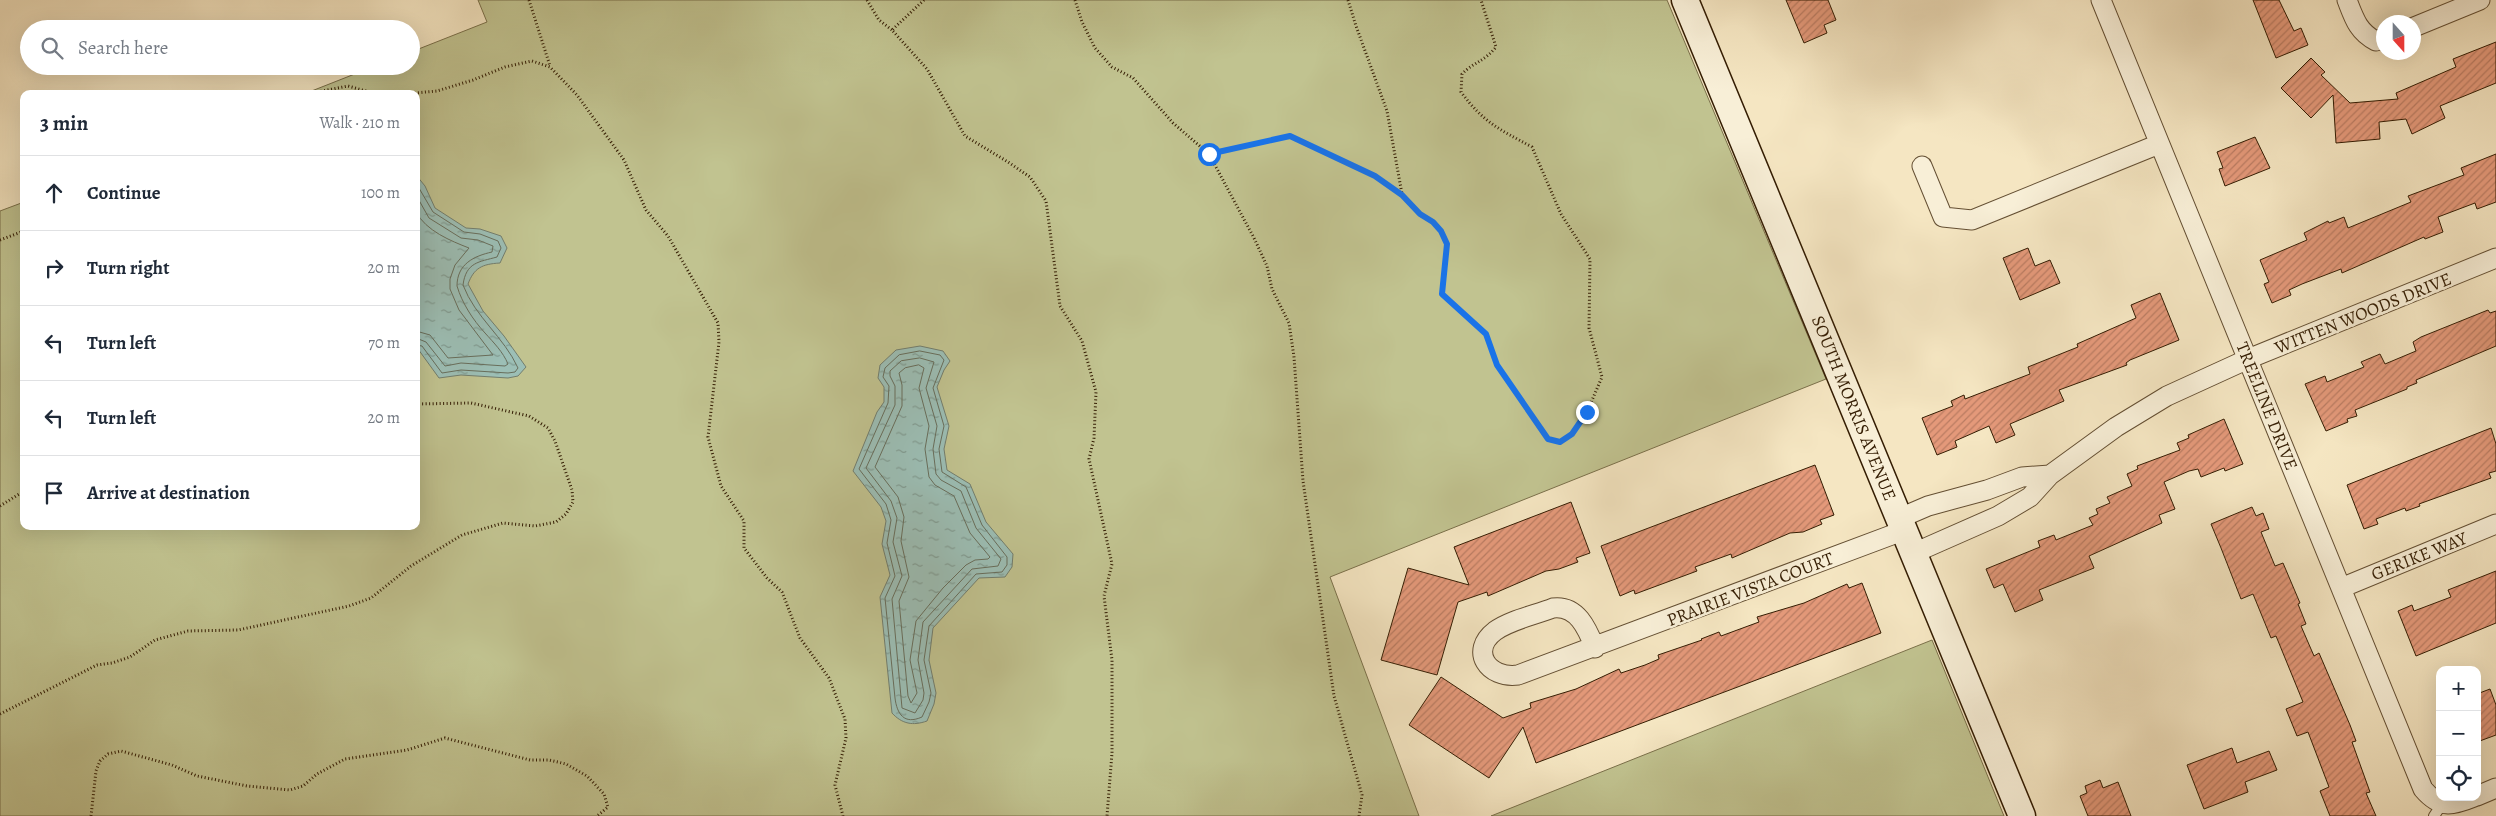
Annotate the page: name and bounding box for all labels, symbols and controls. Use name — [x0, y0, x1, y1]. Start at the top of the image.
north arrow — [2376, 15, 2421, 60]
search box — [20, 20, 420, 75]
icon: search — [38, 34, 66, 62]
text: Search here — [78, 35, 168, 61]
text: 3 min — [40, 109, 88, 137]
text: Walk · 210 m — [319, 112, 400, 134]
route start — [1198, 143, 1221, 166]
icon: ahead — [40, 179, 68, 207]
text: Continue — [87, 180, 161, 206]
text: 100 m — [361, 182, 400, 204]
icon: right — [40, 254, 68, 282]
text: Turn right — [87, 255, 169, 281]
text: 20 m — [367, 257, 400, 279]
street label: WITTEN WOODS DRIVE — [2270, 267, 2455, 360]
street label: SOUTH MORRIS AVENUE — [1806, 312, 1902, 504]
icon: left — [40, 329, 68, 357]
text: Turn left — [87, 330, 156, 356]
text: 70 m — [368, 332, 400, 354]
street label: TREELINE DRIVE — [2230, 338, 2304, 474]
route end — [1576, 401, 1599, 424]
icon: left — [40, 404, 68, 432]
text: Turn left — [87, 405, 156, 431]
text: 20 m — [367, 407, 400, 429]
icon: arrive — [40, 479, 68, 507]
text: Arrive at destination — [87, 480, 250, 506]
street label: GERIKE WAY — [2368, 525, 2472, 586]
street label: PRAIRIE VISTA COURT — [1663, 546, 1837, 632]
map controls — [2436, 666, 2481, 801]
button: + — [2436, 666, 2481, 711]
button: − — [2436, 711, 2481, 756]
button: locate — [2436, 756, 2481, 801]

